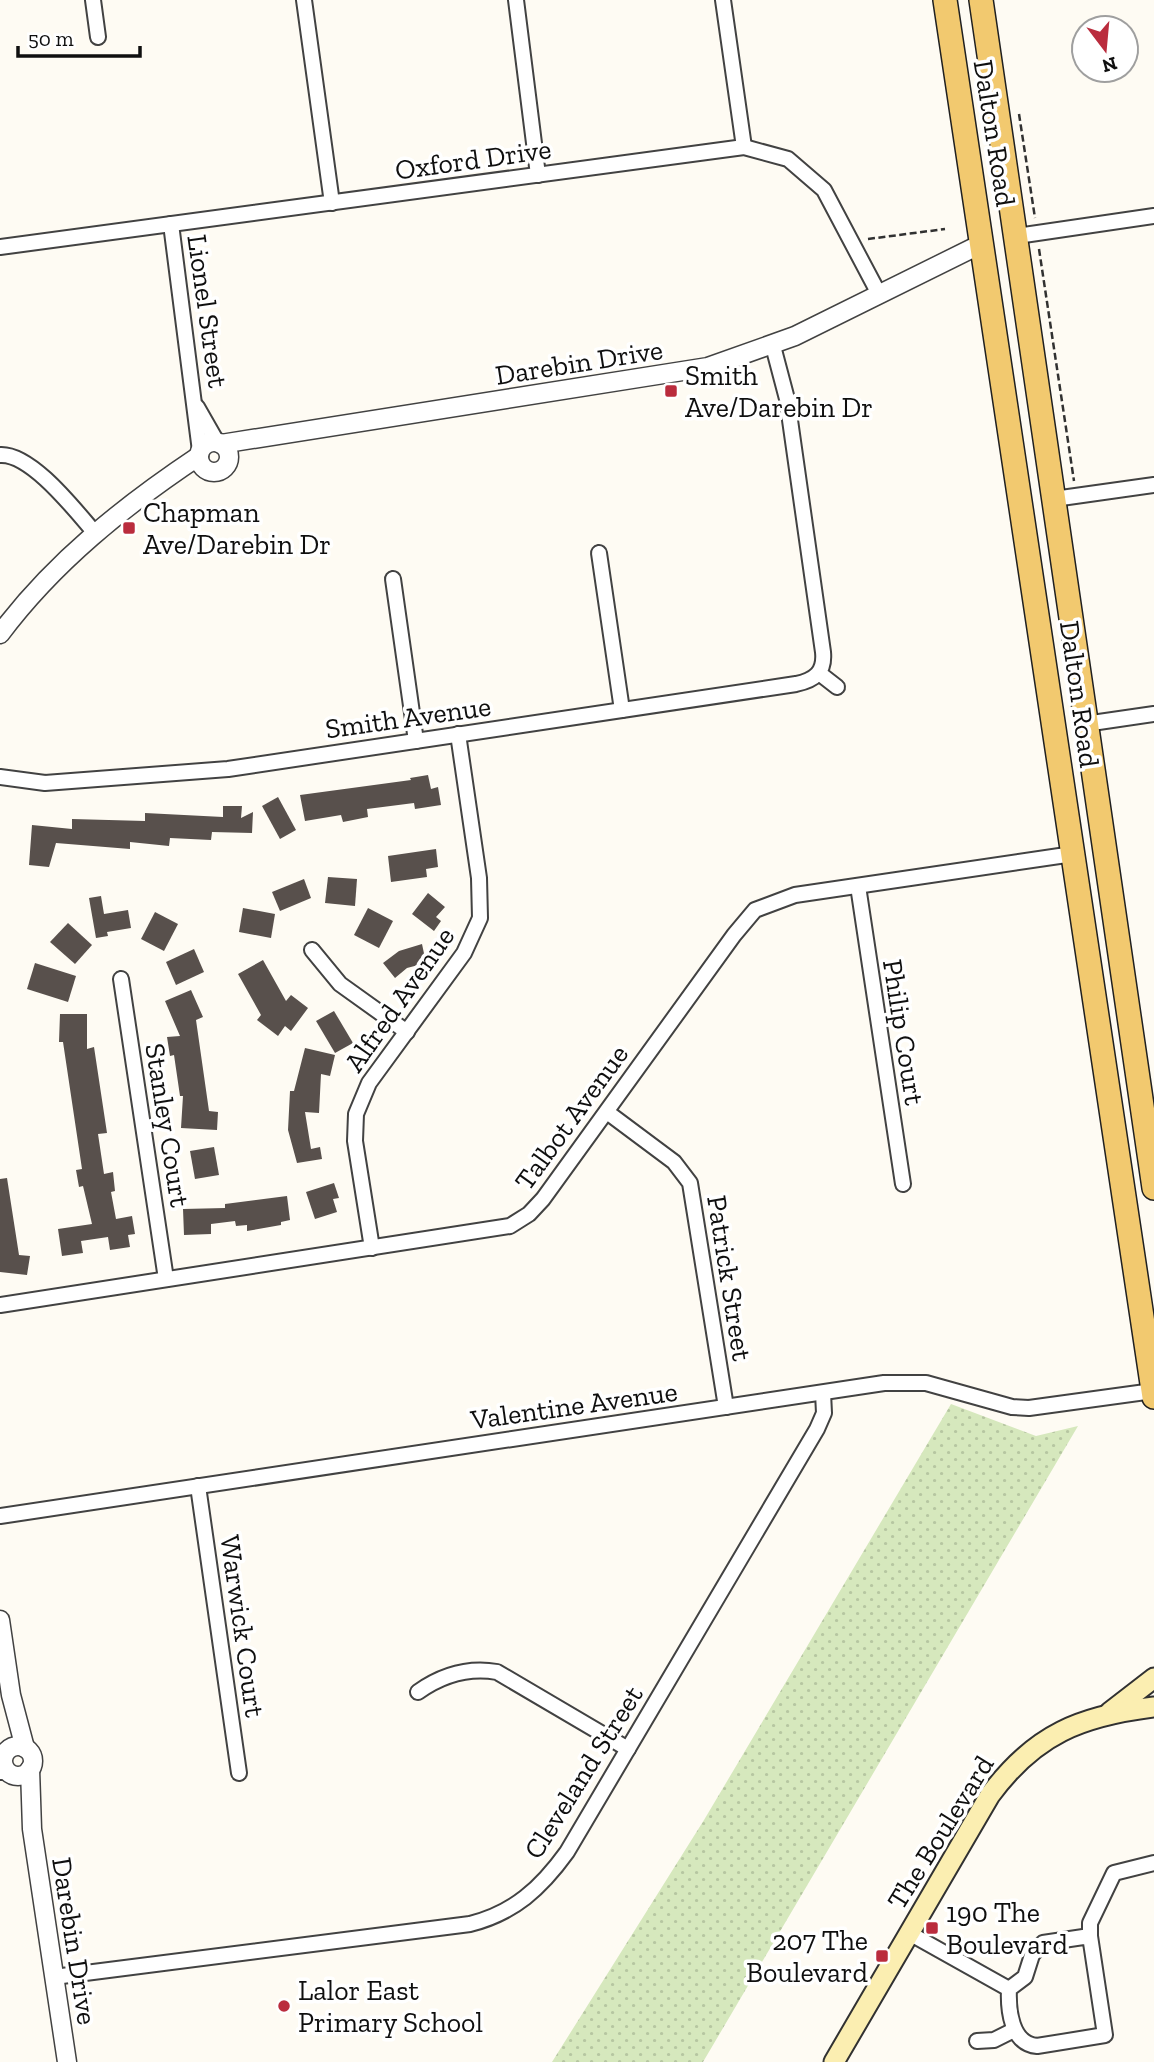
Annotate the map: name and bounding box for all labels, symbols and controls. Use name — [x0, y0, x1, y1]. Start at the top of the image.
scale bar — [18, 14, 140, 58]
north arrow — [1070, 14, 1140, 84]
text: 50 m — [28, 26, 74, 51]
text: N — [1099, 52, 1120, 78]
street label: Dalton Road — [967, 57, 1022, 209]
street label: Oxford Drive — [393, 132, 553, 187]
street label: Lionel Street — [180, 232, 235, 390]
street label: Darebin Drive — [493, 333, 665, 392]
place label: Smith Ave/Darebin Dr — [685, 359, 873, 424]
marker: Smith Ave/Darebin Dr — [663, 383, 679, 399]
place label: Chapman Ave/Darebin Dr — [143, 496, 331, 561]
marker: Chapman Ave/Darebin Dr — [121, 520, 137, 536]
street label: Dalton Road — [1053, 619, 1106, 770]
street label: Smith Avenue — [323, 690, 493, 745]
street label: Alfred Avenue — [337, 921, 461, 1078]
street label: Philip Court — [876, 957, 931, 1108]
street label: Talbot Avenue — [508, 1038, 635, 1196]
street label: Stanley Court — [138, 1041, 197, 1210]
street label: Patrick Street — [700, 1193, 759, 1364]
street label: Valentine Avenue — [468, 1375, 679, 1436]
street label: Warwick Court — [213, 1533, 272, 1720]
street label: Cleveland Street — [517, 1679, 650, 1865]
street label: The Boulevard — [880, 1750, 1001, 1915]
street label: Darebin Drive — [45, 1855, 104, 2027]
place label: 190 The Boulevard — [946, 1896, 1068, 1961]
marker: 190 The Boulevard — [924, 1920, 940, 1936]
place label: 207 The Boulevard — [746, 1924, 868, 1989]
marker: 207 The Boulevard — [874, 1948, 890, 1964]
place label: Lalor East Primary School — [298, 1974, 483, 2039]
marker: Lalor East Primary School — [276, 1998, 292, 2014]

